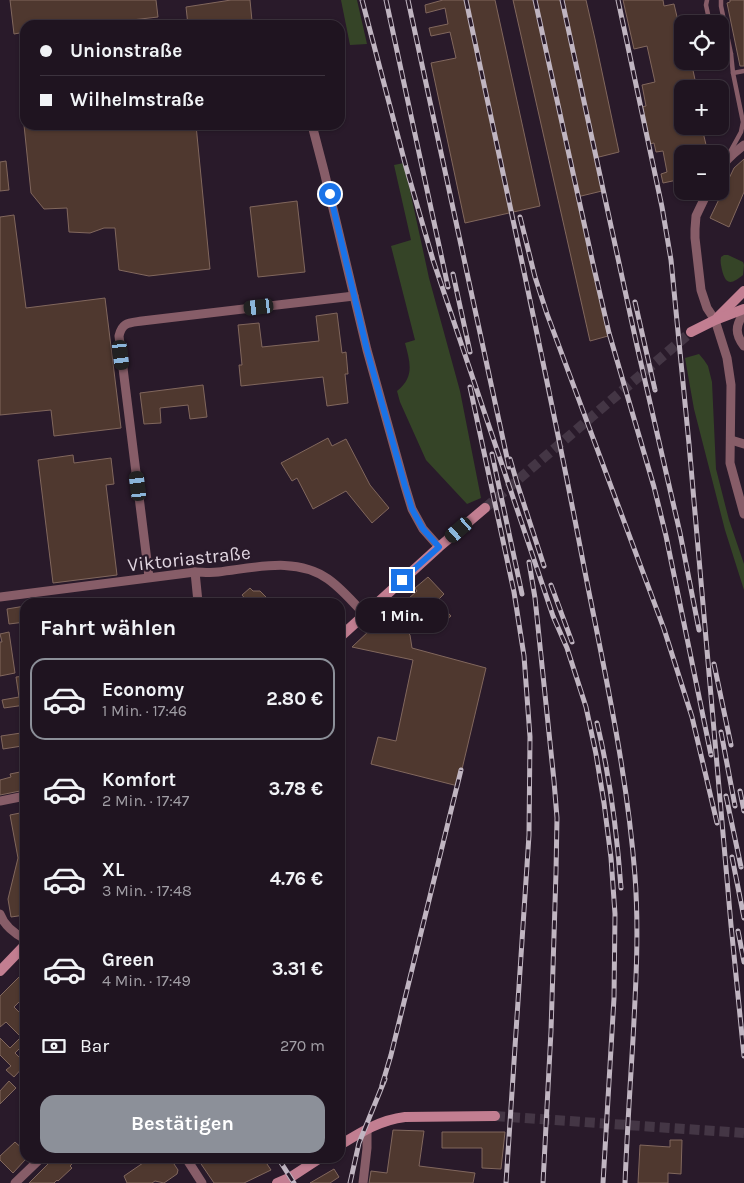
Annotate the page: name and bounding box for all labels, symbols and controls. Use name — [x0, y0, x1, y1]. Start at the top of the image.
map controls — [674, 15, 729, 200]
button: locate — [674, 15, 729, 70]
text: Unionstraße — [70, 40, 182, 62]
button: + — [674, 80, 729, 135]
text: Wilhelmstraße — [70, 89, 204, 111]
button: − — [674, 145, 729, 200]
route start — [319, 183, 341, 205]
car — [243, 298, 274, 316]
car — [111, 339, 130, 371]
car — [128, 470, 147, 502]
car — [442, 514, 475, 546]
street label: Viktoriastraße — [127, 542, 252, 576]
route end — [391, 569, 413, 591]
callout: 1 Min. — [356, 598, 448, 632]
text: 1 Min. — [381, 606, 423, 625]
text: Fahrt wählen — [40, 615, 176, 641]
icon: car — [42, 677, 87, 722]
text: Economy — [102, 679, 184, 701]
text: 2.80 € — [266, 688, 323, 710]
text: 1 Min. · 17:46 — [102, 701, 187, 720]
icon: car — [42, 767, 87, 812]
text: Komfort — [102, 769, 176, 791]
text: 3.78 € — [269, 778, 323, 800]
text: 2 Min. · 17:47 — [102, 791, 189, 810]
icon: car — [42, 857, 87, 902]
text: XL — [102, 859, 124, 881]
text: 4.76 € — [270, 868, 323, 890]
text: 3 Min. · 17:48 — [102, 881, 192, 900]
icon: car — [42, 947, 87, 992]
text: Green — [102, 949, 154, 971]
text: 3.31 € — [272, 958, 323, 980]
text: 4 Min. · 17:49 — [102, 971, 191, 990]
icon: cash — [40, 1032, 68, 1060]
text: Bar — [80, 1035, 109, 1057]
text: 270 m — [280, 1036, 325, 1055]
button: Bestätigen — [40, 1095, 325, 1153]

